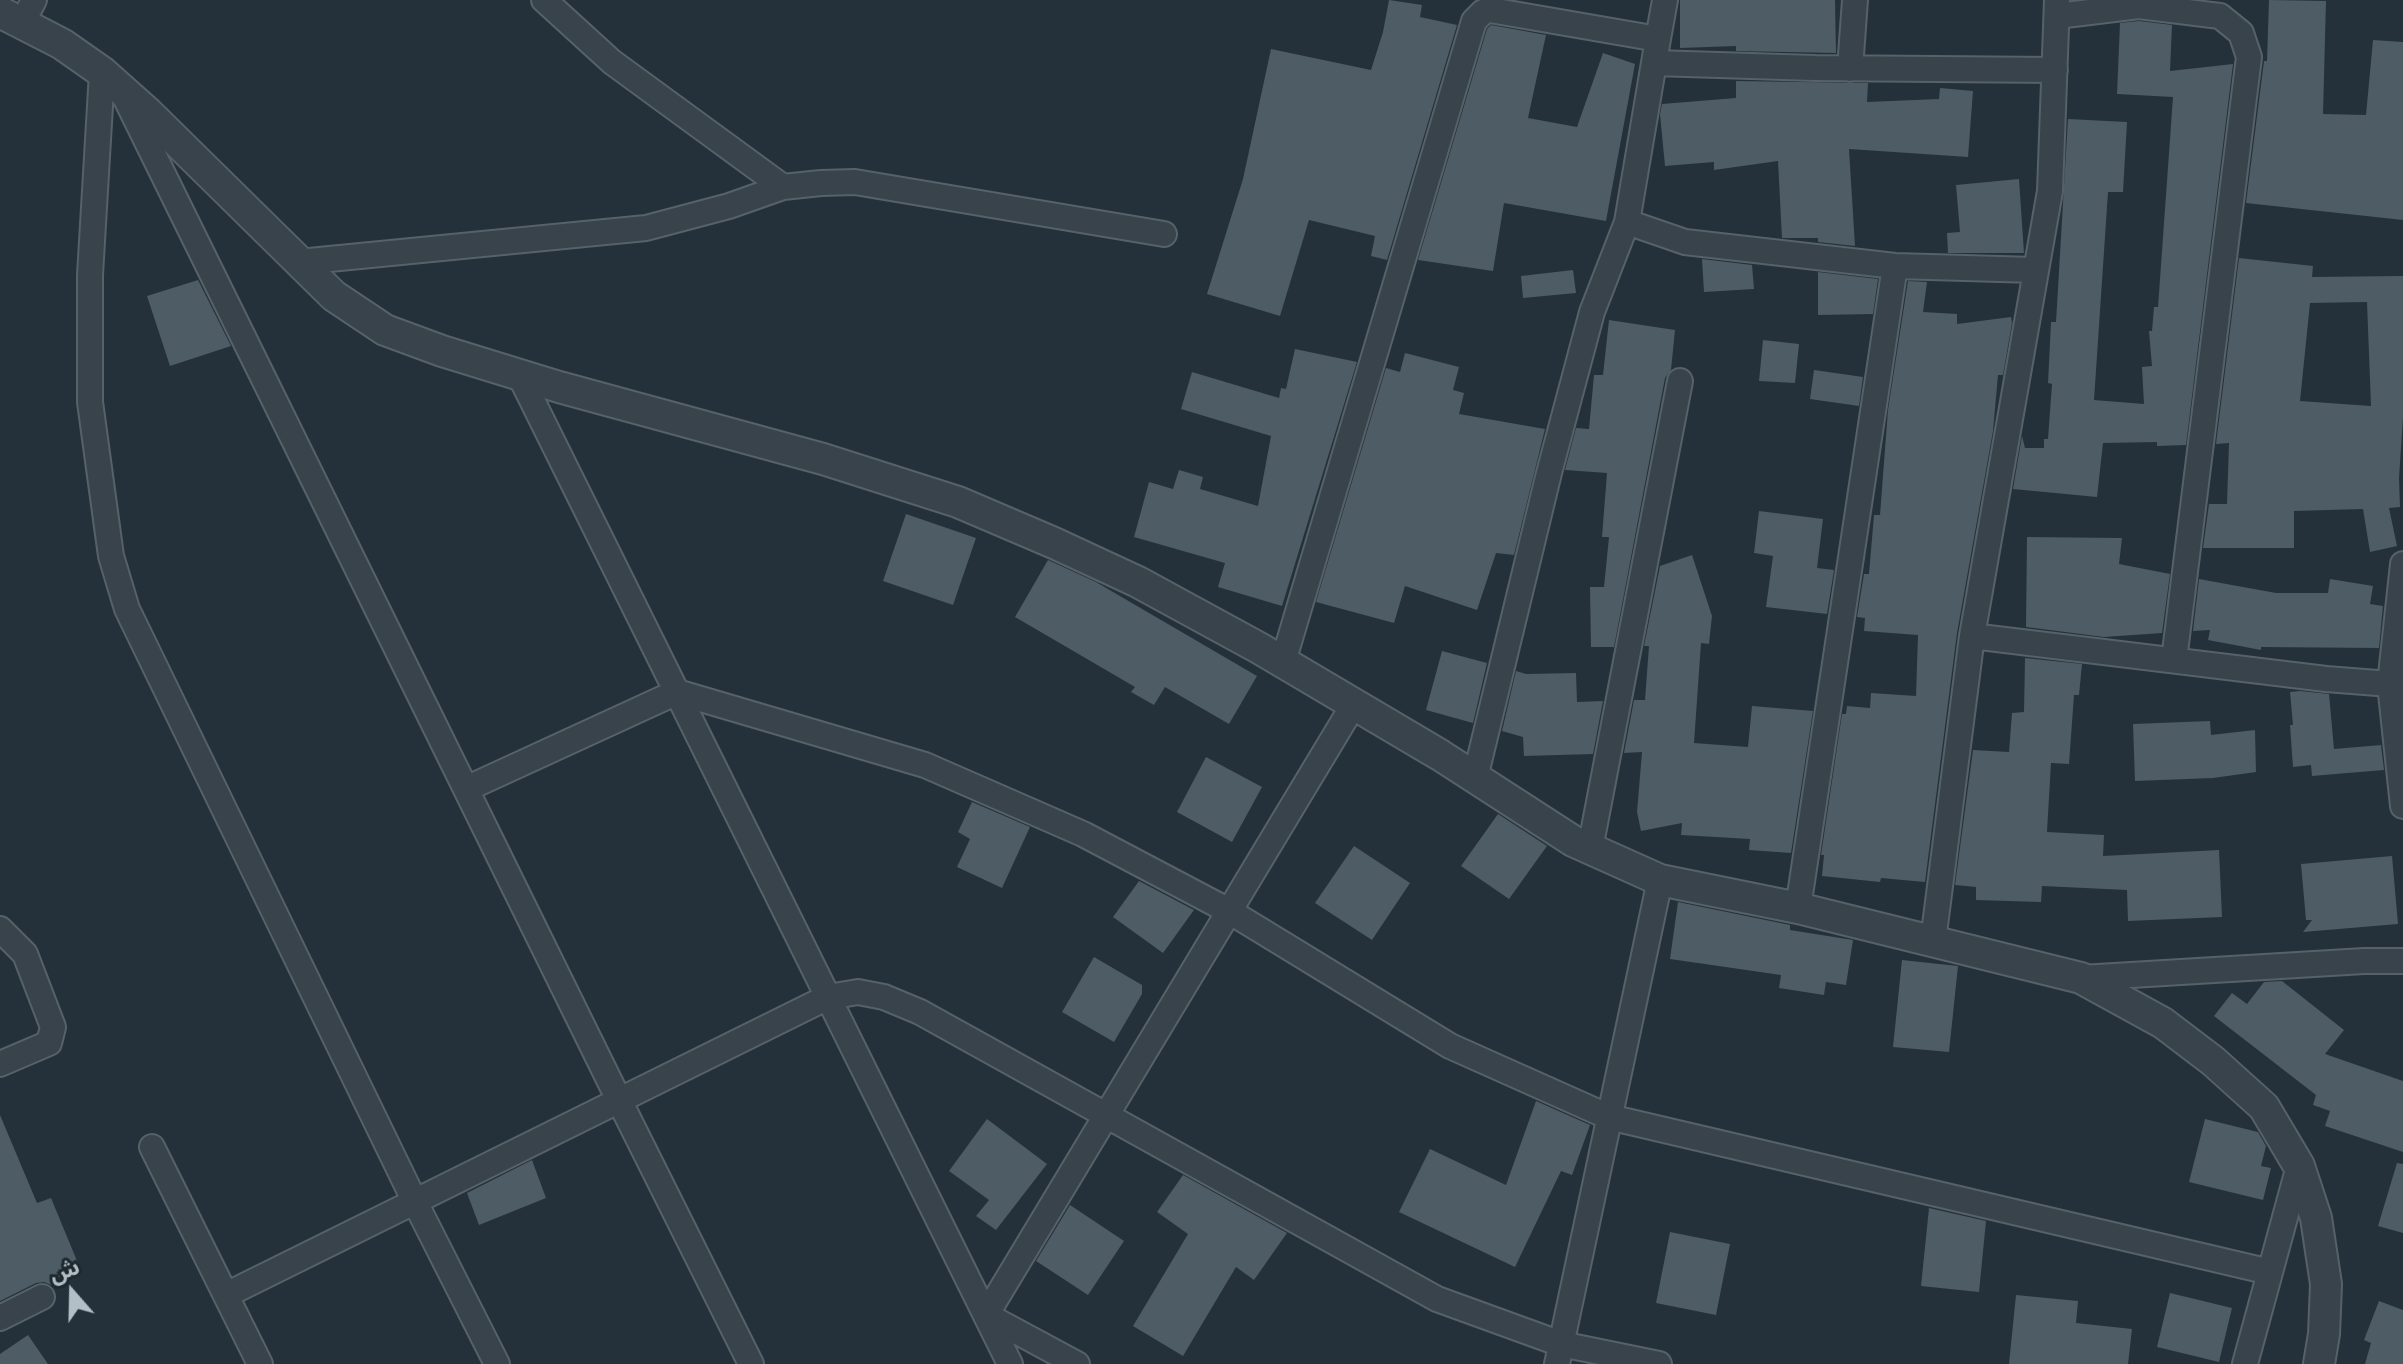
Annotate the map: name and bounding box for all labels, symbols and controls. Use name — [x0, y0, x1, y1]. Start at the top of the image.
text: ش — [44, 1250, 83, 1289]
north arrow — [32, 1252, 112, 1332]

